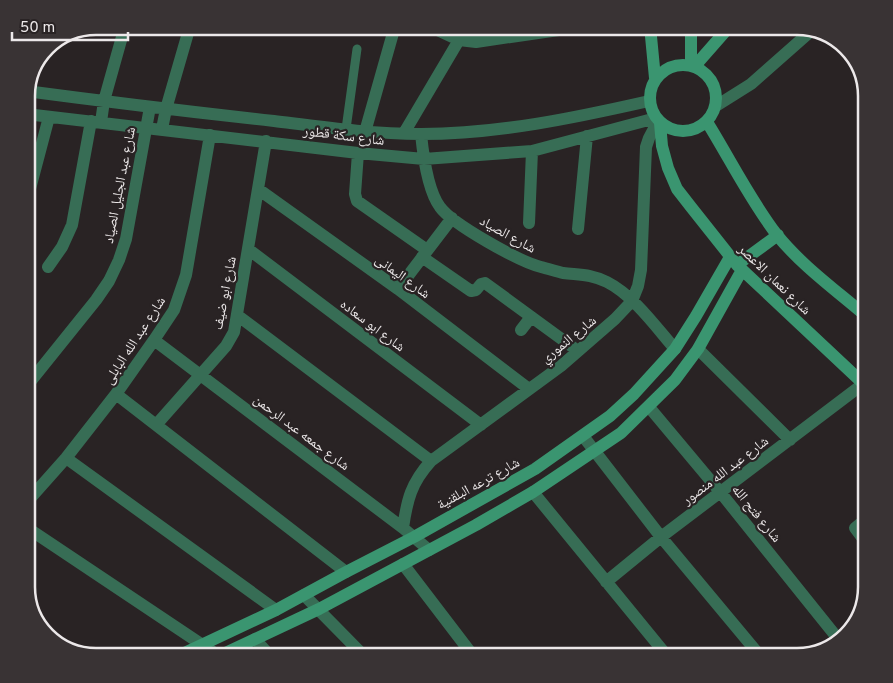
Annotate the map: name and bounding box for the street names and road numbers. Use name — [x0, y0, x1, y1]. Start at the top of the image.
street label: شارع سكة قطور — [301, 123, 385, 150]
street label: شارع عبد الجليل الصياد — [101, 126, 140, 245]
street label: شارع الصياد — [476, 213, 538, 258]
street label: شارع نعمان الاعصر — [733, 240, 814, 319]
street label: شارع اليمانى — [371, 252, 433, 303]
street label: شارع ابو ضيف — [210, 255, 241, 331]
street label: شارع عبد الله البابلى — [101, 294, 170, 388]
street label: شارع ابو سعاده — [336, 296, 408, 356]
street label: شارع النموري — [538, 313, 601, 369]
street label: شارع جمعه عبد الرحمن — [250, 392, 353, 475]
street label: شارع عبد الله منصور — [679, 433, 772, 510]
street label: شارع ترعه البلقنية — [434, 455, 523, 514]
street label: شارع فتح الله — [727, 482, 784, 546]

